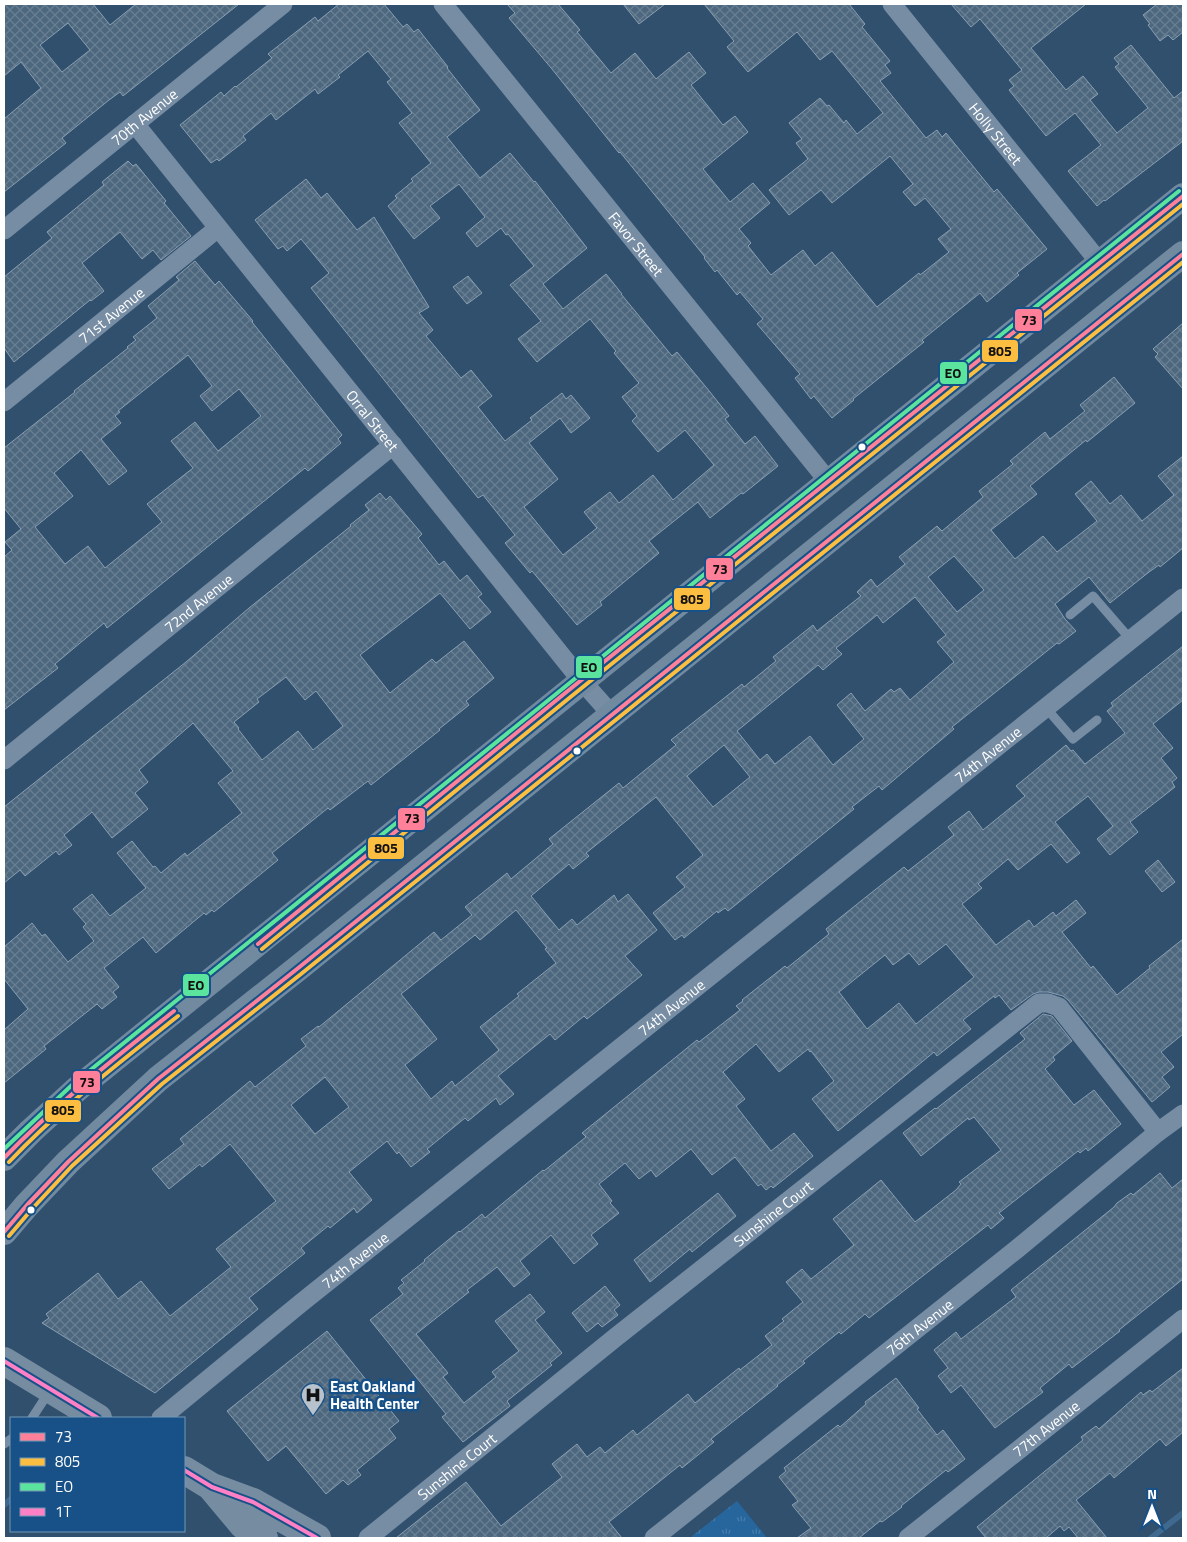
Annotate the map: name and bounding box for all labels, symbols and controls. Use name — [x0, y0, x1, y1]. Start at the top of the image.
street label: 70th Avenue — [105, 82, 182, 151]
street label: Holly Street — [964, 97, 1029, 170]
street label: Favor Street — [603, 206, 670, 281]
street label: 71st Avenue — [73, 281, 149, 349]
line badge: 73 — [1014, 308, 1043, 332]
text: 73 — [1021, 309, 1037, 330]
line badge: 805 — [981, 339, 1019, 363]
text: 805 — [988, 340, 1012, 361]
line badge: EO — [939, 361, 968, 385]
text: EO — [945, 362, 961, 383]
street label: Orral Street — [341, 385, 405, 457]
unlabelled marker — [857, 442, 867, 452]
line badge: 73 — [705, 557, 734, 581]
text: 73 — [712, 558, 728, 579]
street label: 72nd Avenue — [159, 568, 238, 638]
line badge: 805 — [673, 587, 711, 611]
text: 805 — [680, 588, 704, 609]
line badge: EO — [575, 655, 603, 679]
text: EO — [581, 656, 597, 677]
street label: 74th Avenue — [949, 720, 1026, 788]
unlabelled marker — [572, 746, 582, 756]
line badge: 73 — [397, 807, 426, 831]
text: 73 — [404, 807, 420, 828]
line badge: 805 — [367, 836, 405, 860]
text: 805 — [374, 837, 398, 858]
line badge: EO — [182, 973, 210, 997]
street label: 74th Avenue — [633, 973, 710, 1041]
text: EO — [188, 974, 204, 995]
line badge: 73 — [72, 1070, 101, 1094]
text: 73 — [79, 1071, 95, 1092]
line badge: 805 — [44, 1099, 82, 1123]
text: 805 — [51, 1099, 75, 1120]
street label: Sunshine Court — [728, 1174, 818, 1252]
unlabelled marker — [26, 1205, 36, 1215]
street label: 74th Avenue — [316, 1226, 393, 1294]
street label: 76th Avenue — [881, 1293, 958, 1361]
place label: East Oakland Health Center — [330, 1375, 420, 1415]
hospital icon: East Oakland Health Center — [300, 1382, 326, 1416]
street label: 77th Avenue — [1007, 1394, 1084, 1462]
legend — [10, 1417, 185, 1532]
text: 73 — [55, 1425, 72, 1448]
street label: Sunshine Court — [412, 1427, 502, 1505]
text: 805 — [55, 1450, 80, 1473]
text: EO — [55, 1475, 73, 1498]
north arrow — [1127, 1482, 1177, 1532]
text: N — [1147, 1483, 1157, 1504]
text: 1T — [55, 1500, 71, 1523]

